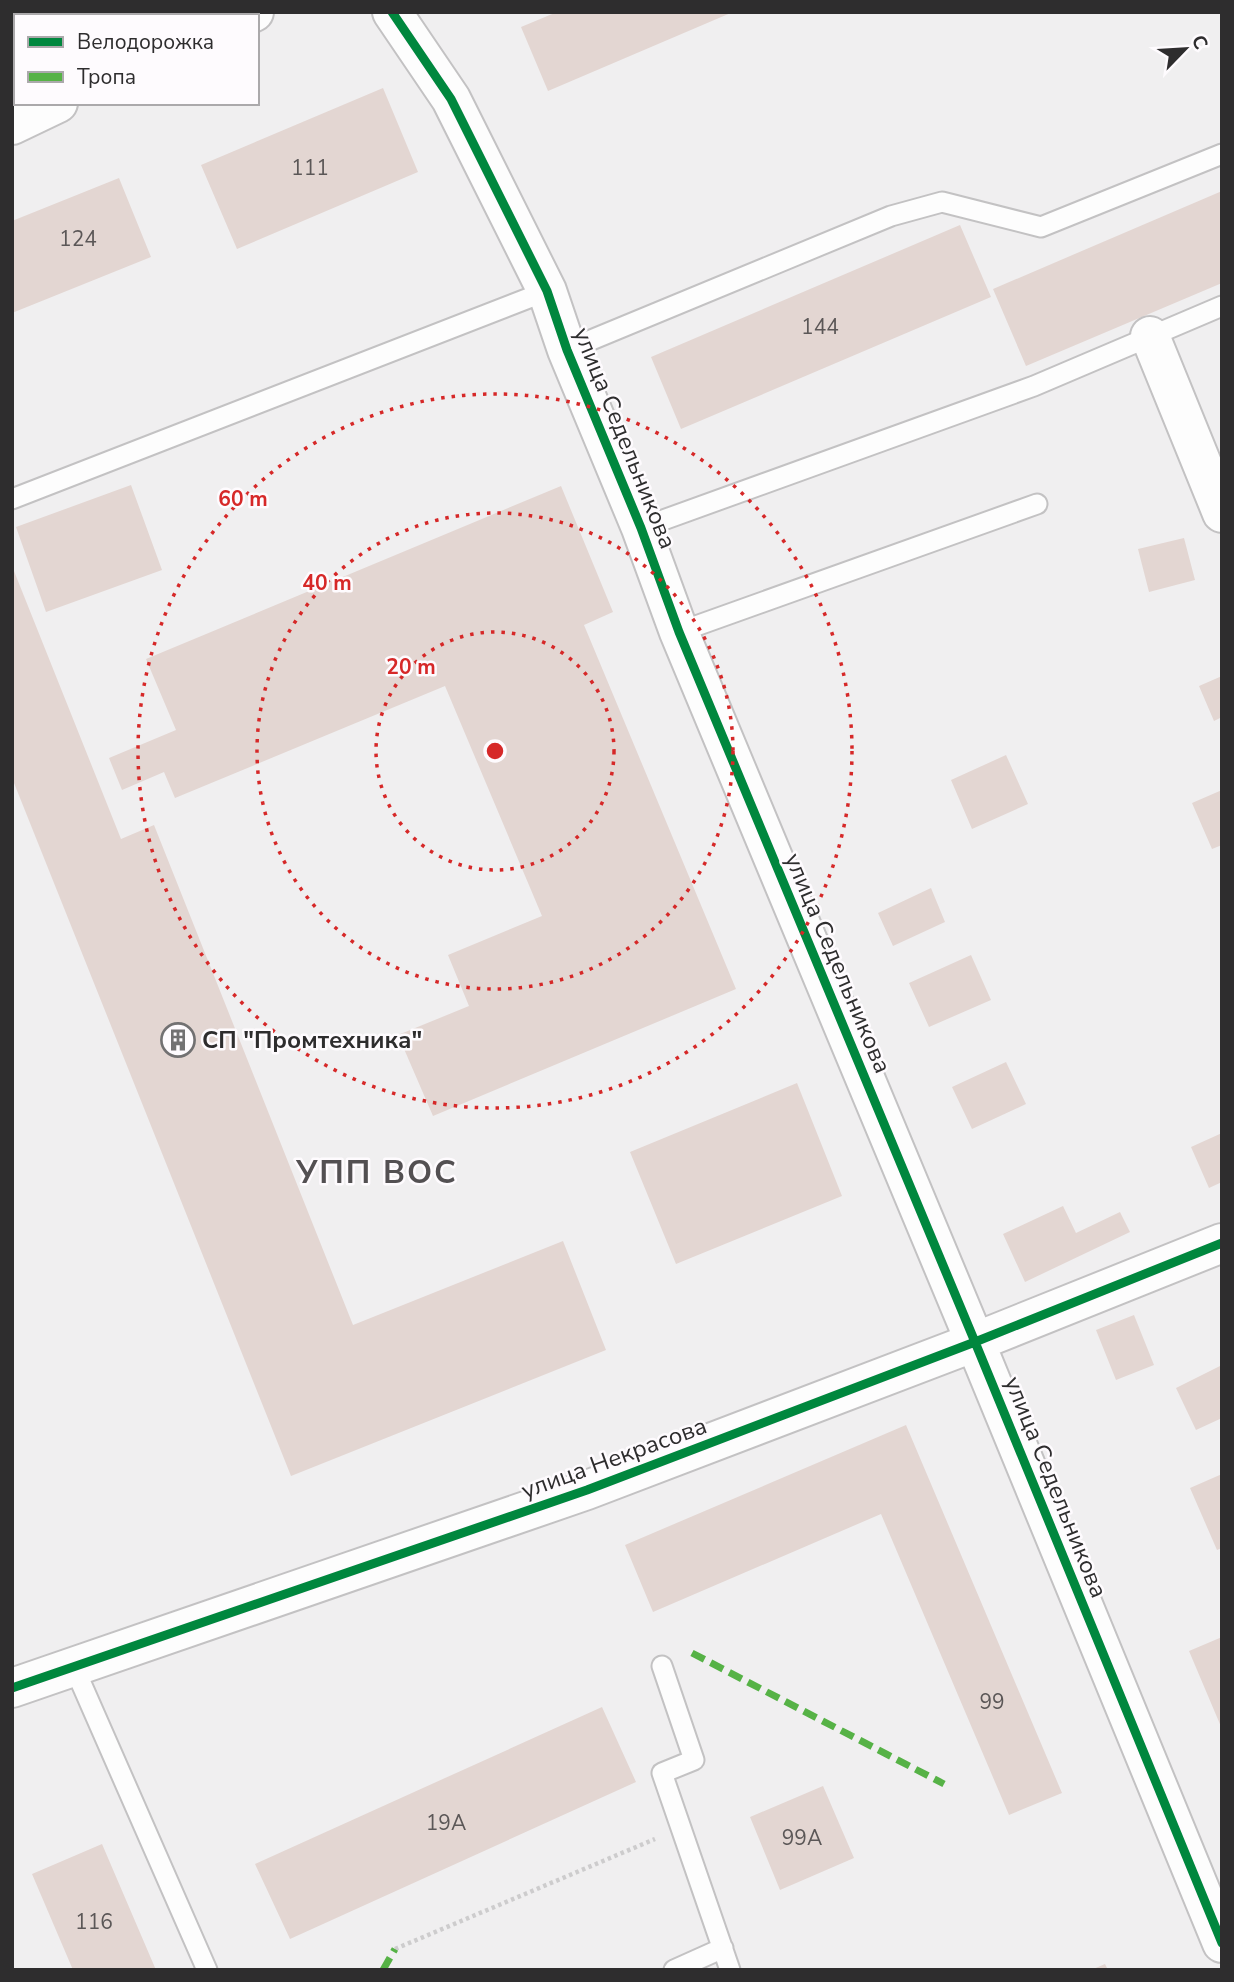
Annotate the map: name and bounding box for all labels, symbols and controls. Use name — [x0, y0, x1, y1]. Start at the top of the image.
legend — [14, 14, 259, 105]
north arrow — [1150, 14, 1220, 84]
text: Велодорожка — [77, 28, 214, 56]
text: С — [1185, 31, 1214, 54]
text: Тропа — [77, 63, 136, 91]
house number: 111 — [291, 154, 329, 182]
house number: 124 — [59, 225, 97, 253]
house number: 144 — [801, 313, 839, 341]
street label: улица Седельникова — [566, 322, 684, 554]
text: 60 m — [218, 485, 268, 513]
text: 40 m — [302, 569, 352, 597]
text: 20 m — [386, 653, 436, 681]
centre of rings — [483, 739, 507, 763]
street label: улица Седельникова — [777, 848, 899, 1078]
building icon: СП "Промтехника" — [159, 1021, 197, 1059]
place label: СП "Промтехника" — [202, 1024, 422, 1056]
district label: УПП ВОС — [295, 1151, 458, 1194]
street label: улица Седельникова — [997, 1371, 1115, 1603]
street label: улица Некрасова — [517, 1410, 711, 1506]
house number: 99 — [979, 1688, 1005, 1716]
house number: 19А — [426, 1809, 466, 1837]
house number: 99А — [782, 1824, 822, 1852]
house number: 116 — [75, 1908, 113, 1936]

